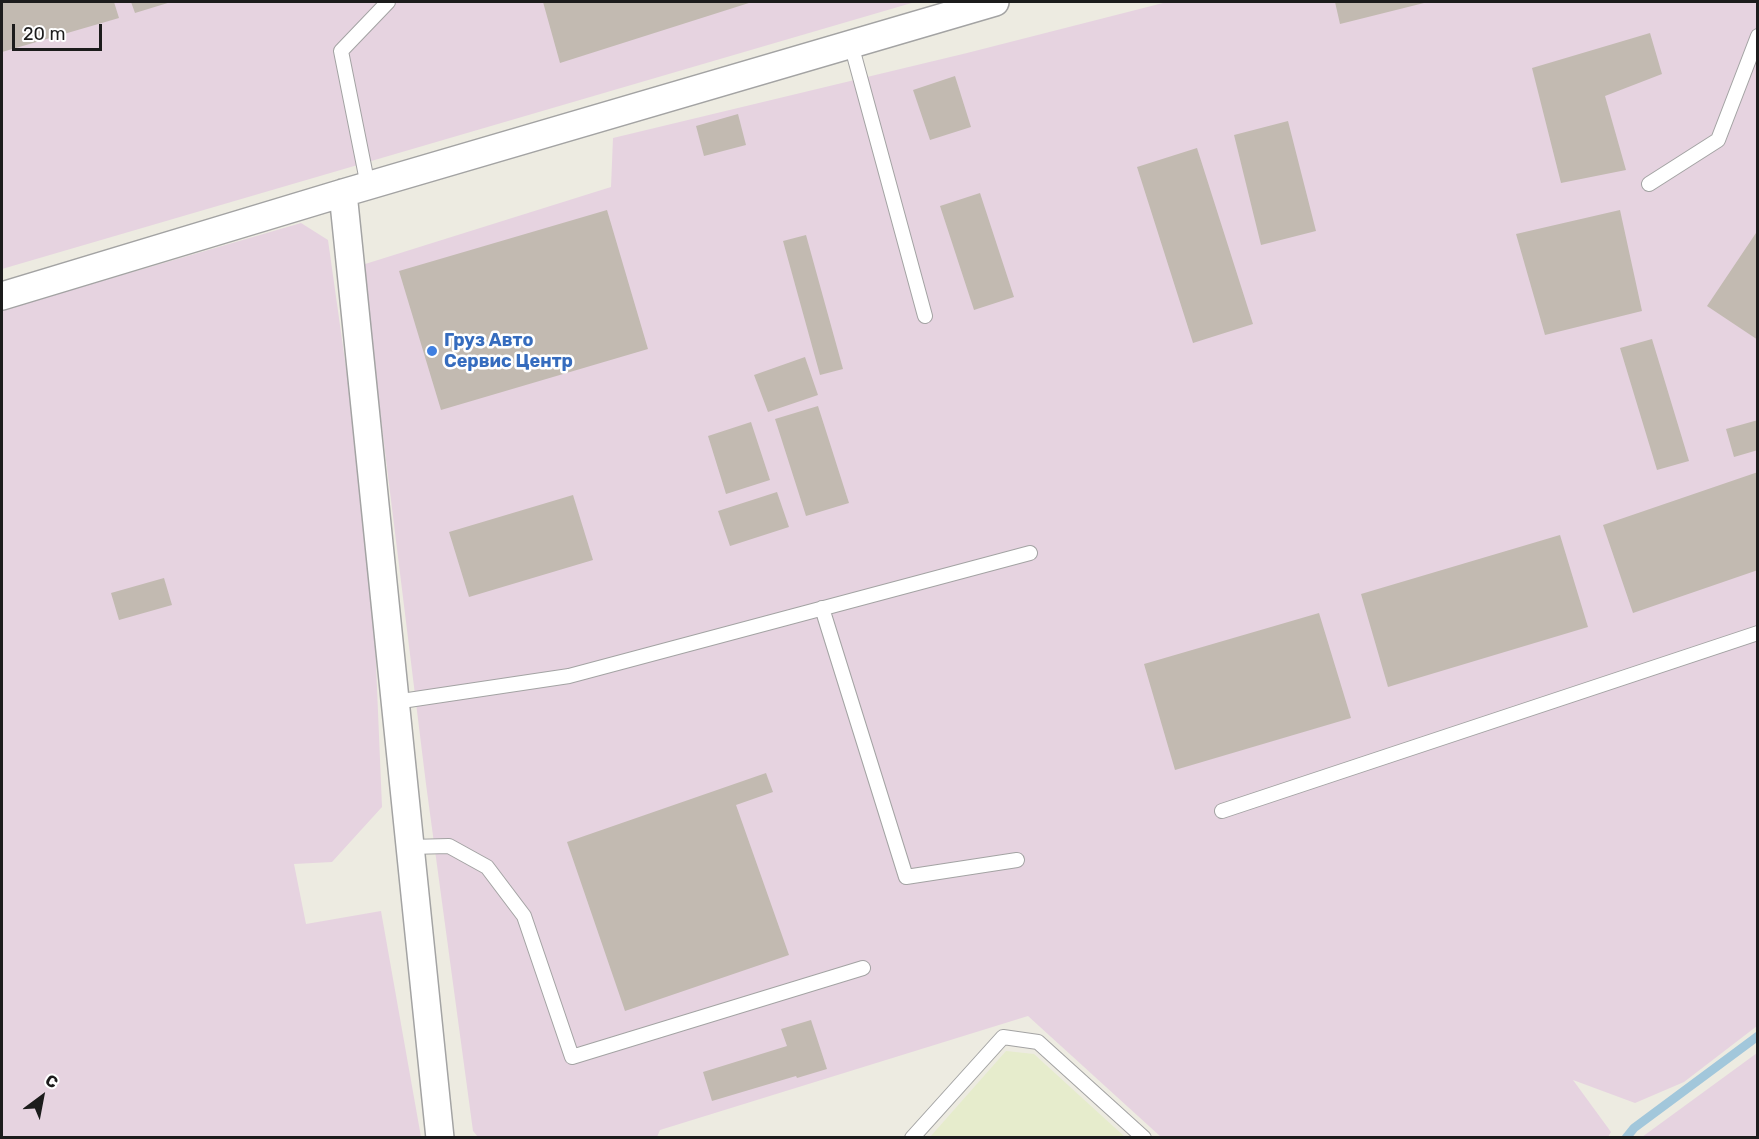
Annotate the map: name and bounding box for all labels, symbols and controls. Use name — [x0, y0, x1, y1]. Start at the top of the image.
scale bar — [15, 12, 105, 50]
text: 20 m — [23, 23, 65, 45]
place label: Груз Авто Сервис Центр — [444, 330, 573, 372]
marker: Груз Авто Сервис Центр — [425, 344, 439, 358]
north arrow — [12, 1067, 72, 1127]
text: С — [42, 1070, 62, 1092]

